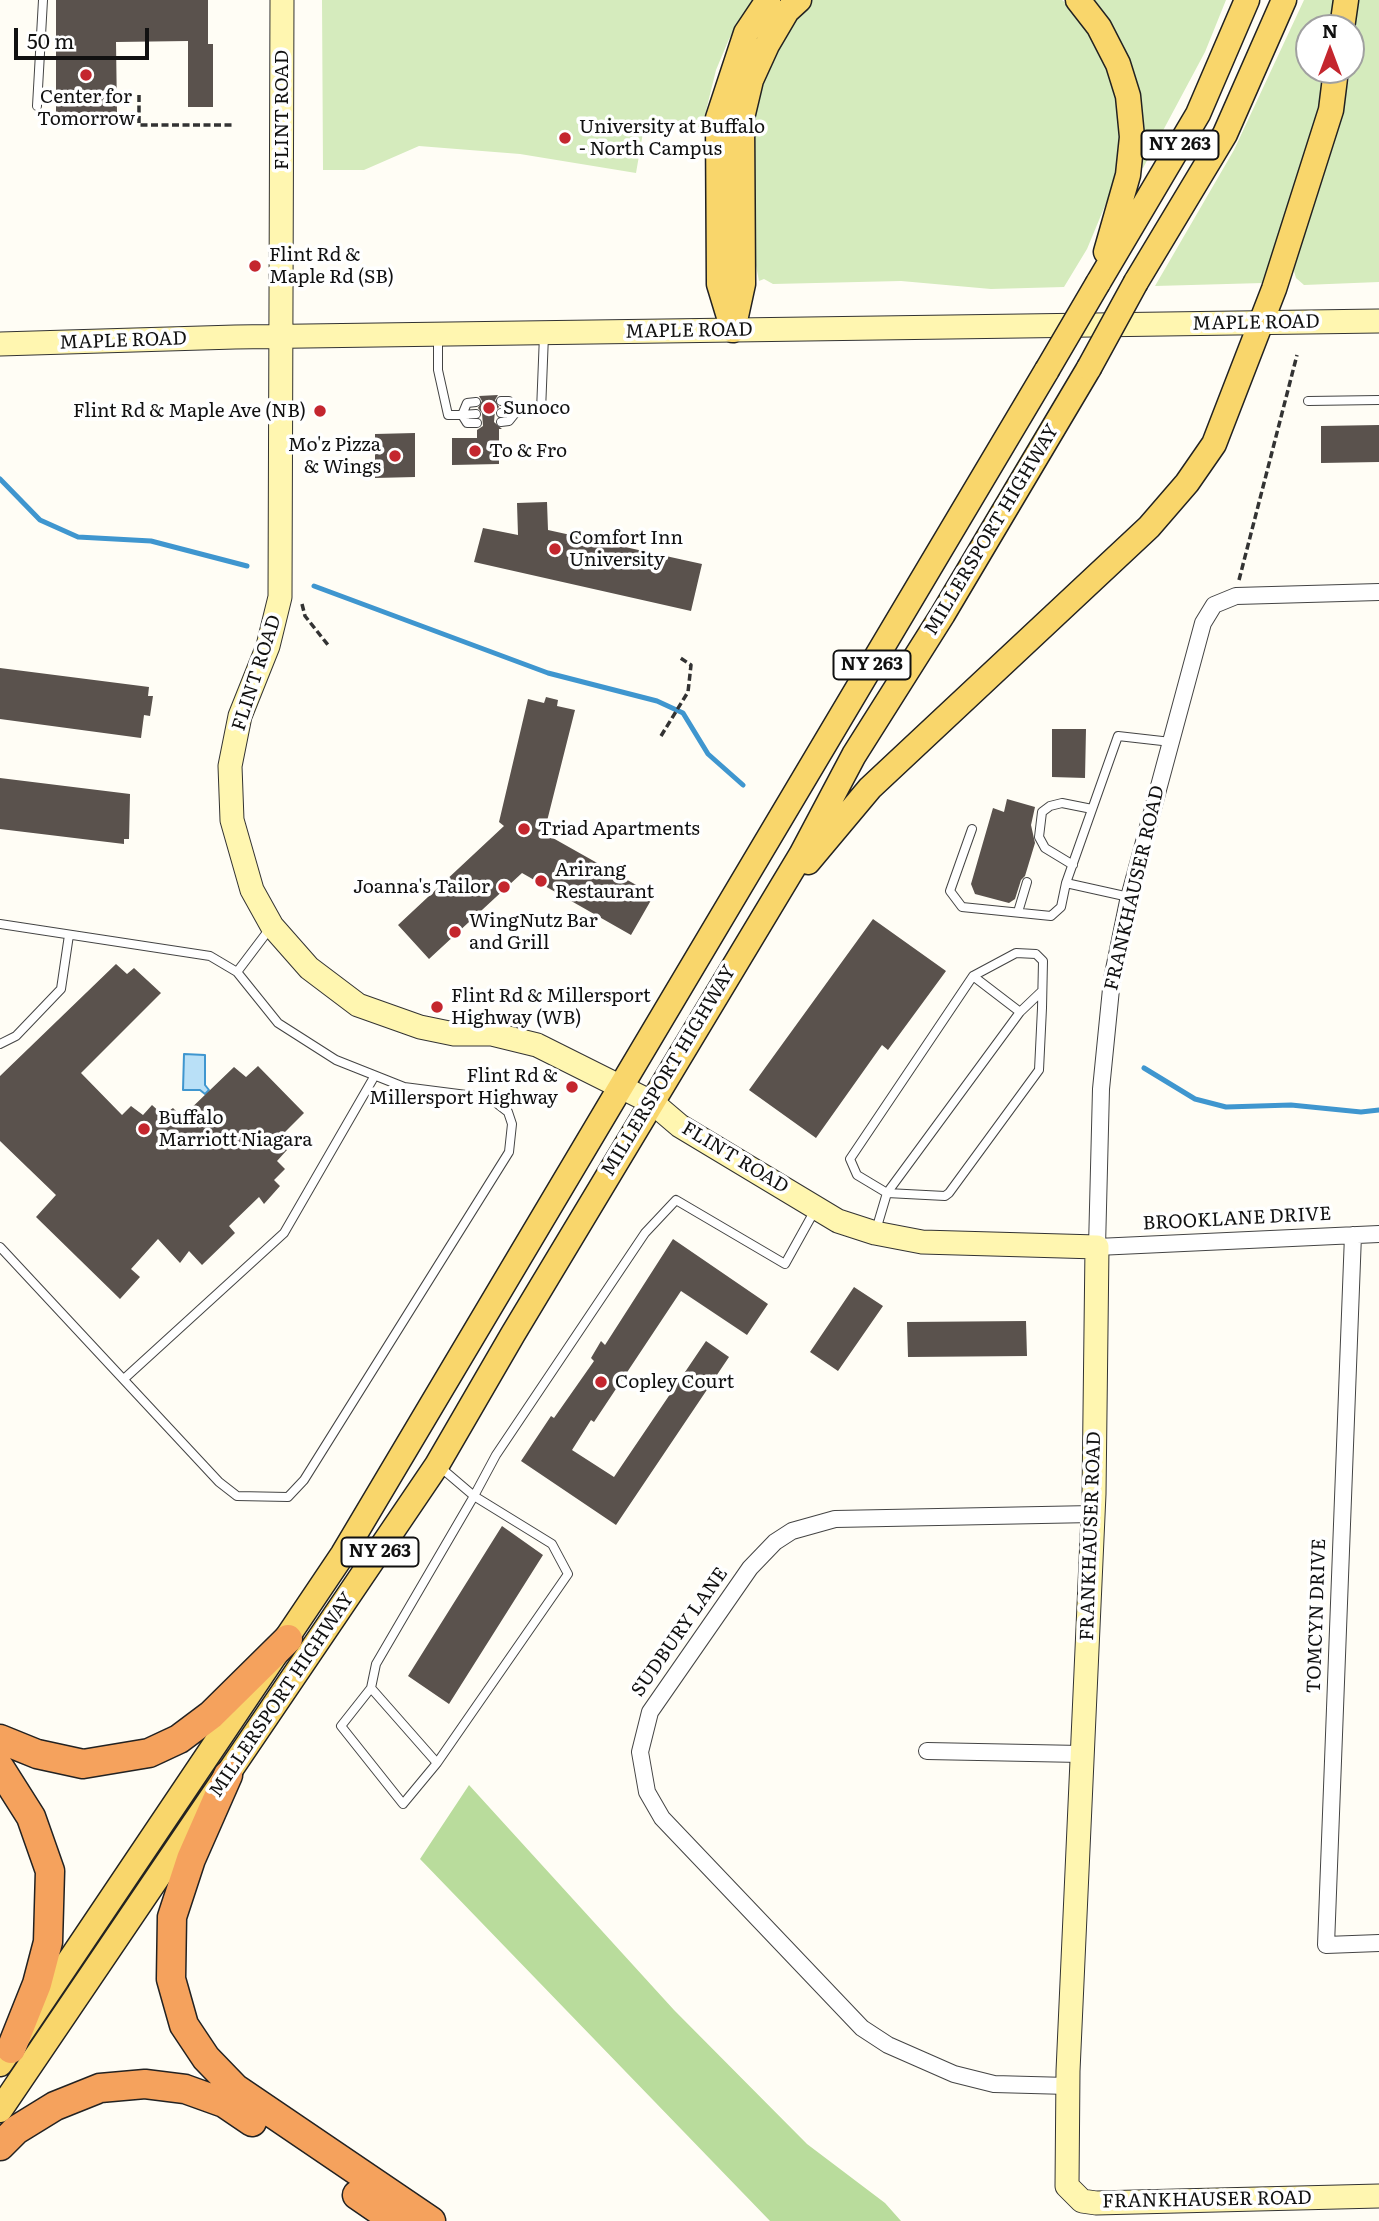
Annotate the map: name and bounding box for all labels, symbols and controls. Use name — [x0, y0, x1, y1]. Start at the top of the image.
scale bar — [18, 14, 152, 58]
north arrow — [1295, 14, 1365, 84]
text: N — [1322, 16, 1338, 44]
text: 50 m — [27, 24, 74, 55]
street label: FLINT ROAD — [271, 50, 293, 170]
marker: Center for Tomorrow — [78, 67, 94, 83]
place label: Center for Tomorrow — [37, 86, 135, 130]
place label: University at Buffalo - North Campus — [579, 116, 765, 160]
marker: University at Buffalo - North Campus — [557, 130, 573, 146]
road number: NY 263 — [1142, 130, 1218, 160]
place label: Flint Rd & Maple Rd (SB) — [269, 244, 394, 288]
marker: Flint Rd & Maple Rd (SB) — [247, 258, 263, 274]
street label: MAPLE ROAD — [1192, 310, 1320, 336]
street label: MAPLE ROAD — [625, 318, 753, 344]
street label: MAPLE ROAD — [59, 327, 187, 355]
place label: Sunoco — [503, 397, 570, 419]
place label: Flint Rd & Maple Ave (NB) — [73, 400, 306, 422]
marker: Sunoco — [481, 400, 497, 416]
marker: Flint Rd & Maple Ave (NB) — [312, 403, 328, 419]
street label: MILLERSPORT HIGHWAY — [920, 420, 1064, 640]
place label: Mo'z Pizza & Wings — [288, 434, 381, 478]
place label: To & Fro — [489, 440, 567, 462]
marker: To & Fro — [467, 443, 483, 459]
marker: Mo'z Pizza & Wings — [387, 448, 403, 464]
place label: Comfort Inn University — [569, 527, 683, 571]
marker: Comfort Inn University — [547, 541, 563, 557]
street label: FLINT ROAD — [228, 612, 286, 734]
road number: NY 263 — [834, 650, 910, 680]
street label: FRANKHAUSER ROAD — [1100, 783, 1170, 993]
place label: Triad Apartments — [538, 818, 700, 840]
marker: Triad Apartments — [516, 821, 532, 837]
place label: Arirang Restaurant — [555, 859, 654, 903]
marker: Arirang Restaurant — [533, 873, 549, 889]
place label: Joanna's Tailor — [353, 876, 490, 898]
marker: Joanna's Tailor — [496, 879, 512, 895]
place label: WingNutz Bar and Grill — [469, 910, 598, 954]
marker: WingNutz Bar and Grill — [447, 924, 463, 940]
street label: MILLERSPORT HIGHWAY — [597, 961, 741, 1181]
place label: Flint Rd & Millersport Highway (WB) — [451, 985, 651, 1029]
marker: Flint Rd & Millersport Highway (WB) — [429, 999, 445, 1015]
place label: Flint Rd & Millersport Highway — [369, 1065, 558, 1109]
marker: Flint Rd & Millersport Highway — [564, 1079, 580, 1095]
place label: Buffalo Marriott Niagara — [158, 1107, 313, 1151]
street label: FLINT ROAD — [678, 1117, 792, 1199]
marker: Buffalo Marriott Niagara — [136, 1121, 152, 1137]
street label: BROOKLANE DRIVE — [1142, 1203, 1332, 1235]
place label: Copley Court — [615, 1371, 734, 1393]
marker: Copley Court — [593, 1374, 609, 1390]
street label: FRANKHAUSER ROAD — [1076, 1431, 1106, 1641]
road number: NY 263 — [342, 1538, 418, 1567]
street label: TOMCYN DRIVE — [1303, 1538, 1331, 1694]
street label: SUDBURY LANE — [627, 1563, 733, 1701]
street label: MILLERSPORT HIGHWAY — [205, 1588, 359, 1802]
street label: FRANKHAUSER ROAD — [1102, 2187, 1312, 2213]

